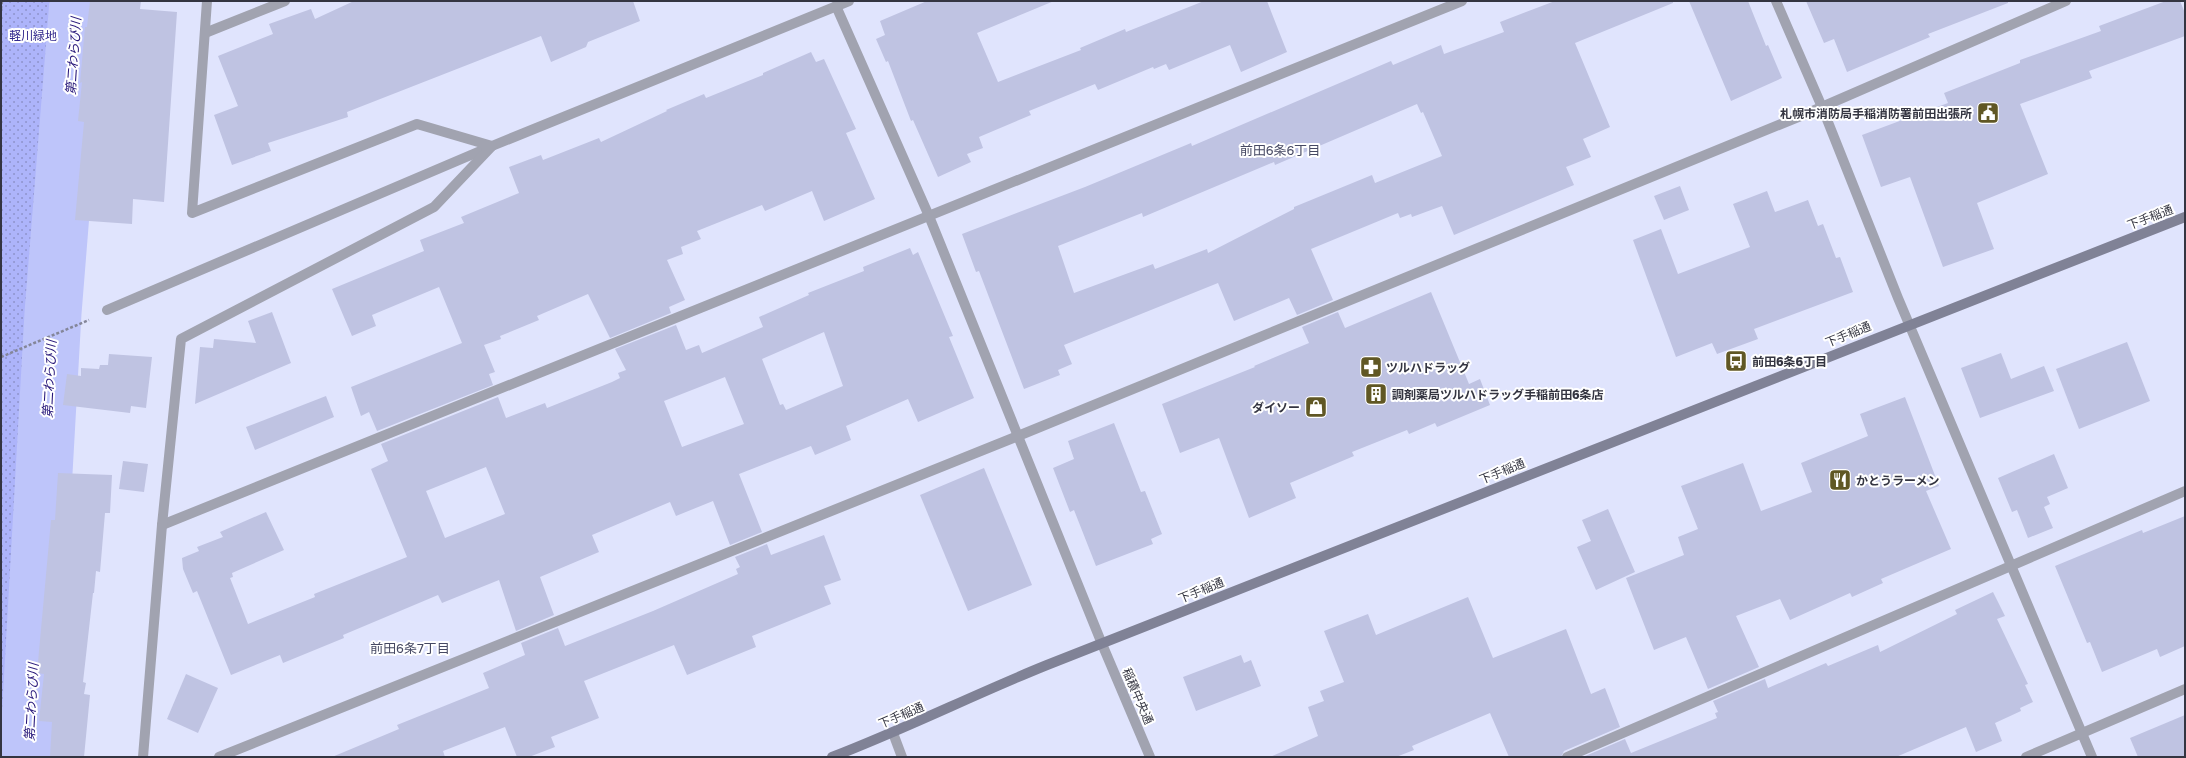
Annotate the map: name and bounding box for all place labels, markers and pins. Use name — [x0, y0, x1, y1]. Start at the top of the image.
public building icon: 札幌市消防局手稲消防署前田出張所 — [1975, 100, 2001, 126]
place label: 札幌市消防局手稲消防署前田出張所 — [1780, 106, 1972, 121]
bus stop icon: 前田6条6丁目 — [1723, 348, 1749, 374]
pharmacy icon: ツルハドラッグ — [1358, 354, 1384, 380]
place label: 前田6条6丁目 — [1752, 354, 1827, 369]
place label: ツルハドラッグ — [1386, 360, 1470, 375]
building icon: 調剤薬局ツルハドラッグ手稲前田6条店 — [1363, 381, 1389, 407]
place label: 調剤薬局ツルハドラッグ手稲前田6条店 — [1392, 387, 1604, 402]
shop icon: ダイソー — [1303, 394, 1329, 420]
place label: ダイソー — [1252, 400, 1300, 415]
restaurant icon: かとうラーメン — [1827, 467, 1853, 493]
place label: かとうラーメン — [1856, 473, 1940, 488]

